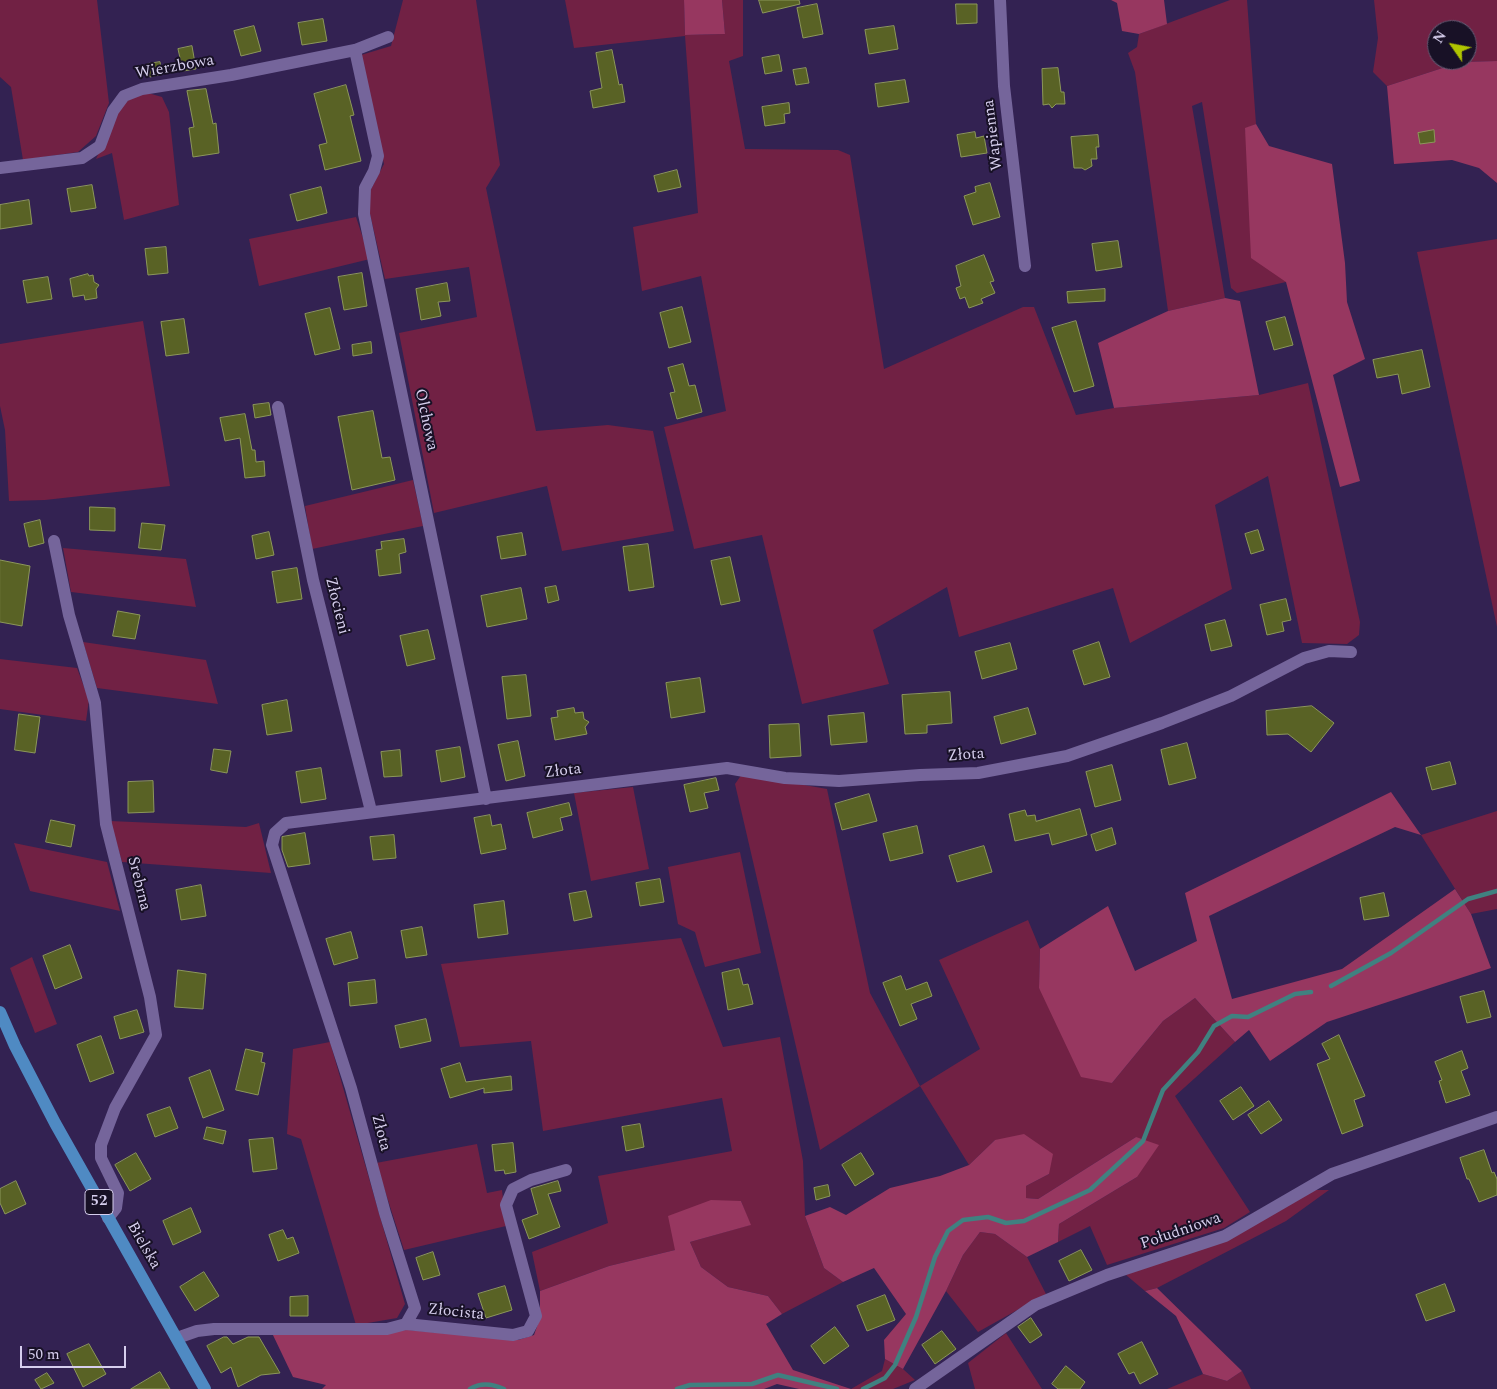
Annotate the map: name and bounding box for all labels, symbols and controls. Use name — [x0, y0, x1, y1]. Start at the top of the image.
north arrow — [1427, 20, 1477, 70]
text: N — [1428, 27, 1452, 48]
street label: Wierzbowa — [134, 52, 216, 84]
street label: Wapienna — [980, 98, 1008, 172]
street label: Olchowa — [409, 387, 441, 453]
street label: Złocieni — [320, 575, 352, 637]
street label: Złota — [947, 745, 985, 767]
street label: Złota — [543, 760, 583, 784]
street label: Srebrna — [122, 855, 154, 913]
street label: Złota — [366, 1113, 394, 1153]
road number: 52 — [85, 1190, 113, 1214]
street label: Południowa — [1138, 1209, 1224, 1255]
street label: Bielska — [122, 1219, 164, 1273]
street label: Złocista — [427, 1300, 485, 1326]
scale bar — [22, 1336, 129, 1368]
text: 50 m — [28, 1343, 60, 1366]

